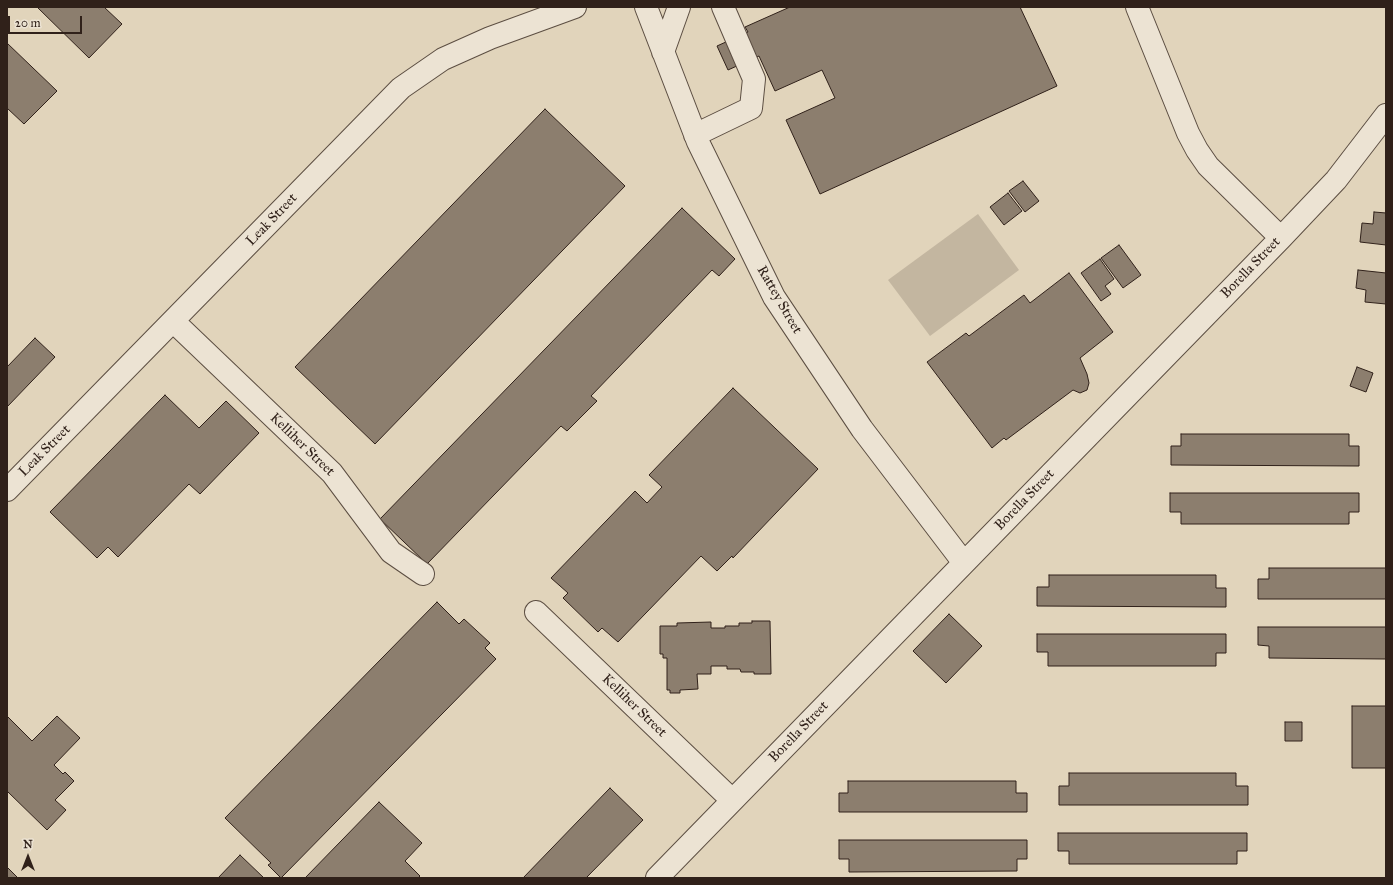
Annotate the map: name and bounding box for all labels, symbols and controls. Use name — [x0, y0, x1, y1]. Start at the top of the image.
scale bar — [10, 8, 84, 34]
text: 20 m — [15, 16, 41, 30]
street label: Leak Street — [243, 190, 301, 250]
street label: Borella Street — [1218, 234, 1284, 302]
street label: Rattey Street — [753, 263, 805, 337]
street label: Kelliher Street — [266, 410, 338, 480]
street label: Leak Street — [16, 422, 74, 480]
street label: Borella Street — [992, 466, 1058, 534]
street label: Kelliher Street — [598, 671, 670, 741]
street label: Borella Street — [766, 698, 832, 766]
north arrow — [8, 837, 48, 877]
text: N — [23, 838, 33, 851]

